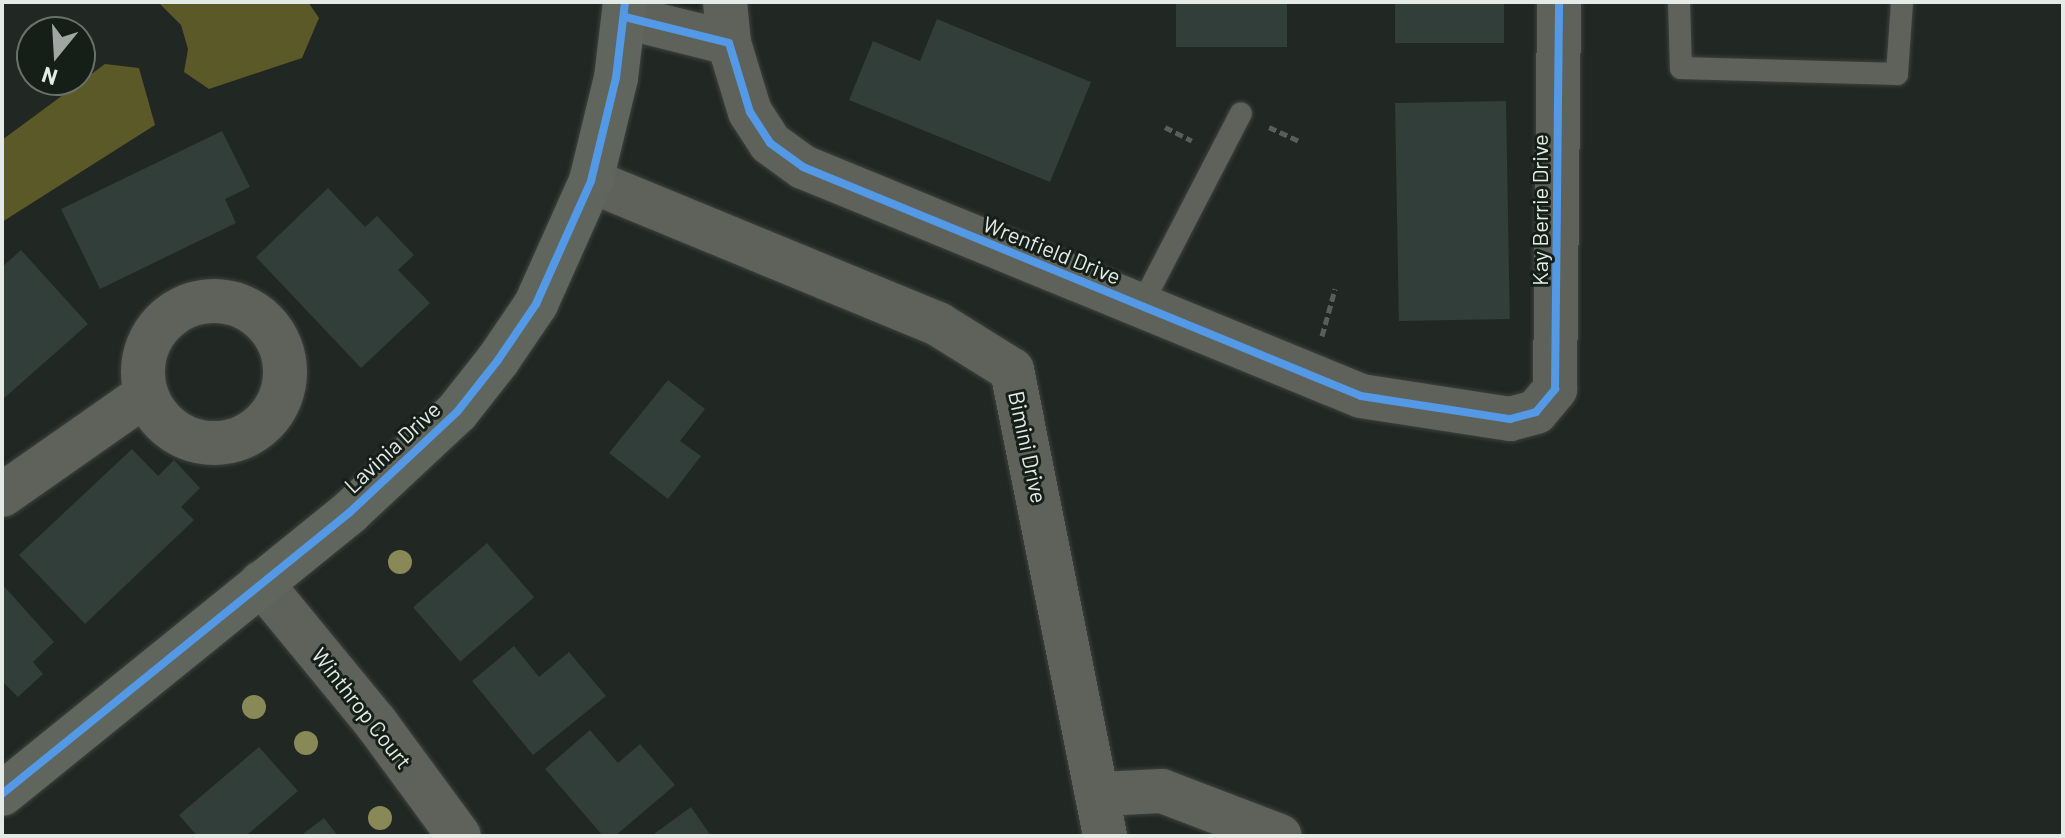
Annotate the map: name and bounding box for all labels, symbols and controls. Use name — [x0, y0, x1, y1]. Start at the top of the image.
north arrow — [16, 16, 96, 96]
text: N — [38, 62, 60, 92]
street label: Kay Berrie Drive — [1527, 134, 1553, 286]
street label: Wrenfield Drive — [979, 210, 1125, 290]
street label: Bimini Drive — [1003, 388, 1053, 506]
street label: Lavinia Drive — [338, 396, 446, 498]
street label: Winthrop Court — [306, 642, 418, 774]

